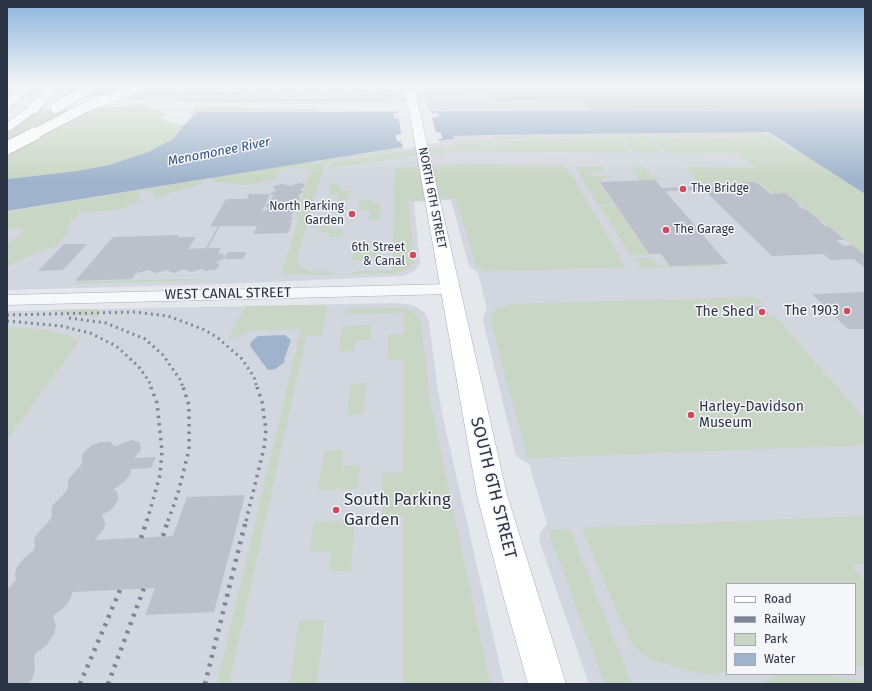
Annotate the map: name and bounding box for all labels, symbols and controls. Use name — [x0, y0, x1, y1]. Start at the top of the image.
water label: Menomonee River — [166, 134, 272, 170]
street label: NORTH 6TH STREET — [415, 146, 449, 250]
place label: The Bridge — [691, 182, 749, 196]
marker: The Bridge — [678, 184, 688, 194]
place label: North Parking Garden — [269, 200, 344, 228]
marker: North Parking Garden — [347, 209, 357, 219]
place label: The Garage — [674, 223, 734, 237]
marker: The Garage — [661, 225, 671, 235]
place label: 6th Street & Canal — [352, 241, 405, 269]
marker: 6th Street & Canal — [408, 250, 418, 260]
street label: WEST CANAL STREET — [165, 284, 291, 304]
place label: The 1903 — [784, 303, 839, 319]
place label: The Shed — [695, 304, 754, 320]
marker: The 1903 — [842, 306, 852, 316]
marker: The Shed — [757, 307, 767, 317]
place label: Harley-Davidson Museum — [699, 399, 804, 432]
marker: Harley-Davidson Museum — [686, 410, 696, 420]
street label: SOUTH 6TH STREET — [466, 415, 520, 561]
place label: South Parking Garden — [344, 490, 451, 530]
marker: South Parking Garden — [331, 505, 341, 515]
legend — [726, 583, 856, 675]
text: Road — [764, 592, 792, 606]
text: Railway — [764, 612, 805, 626]
text: Park — [764, 632, 788, 646]
text: Water — [764, 652, 795, 666]

